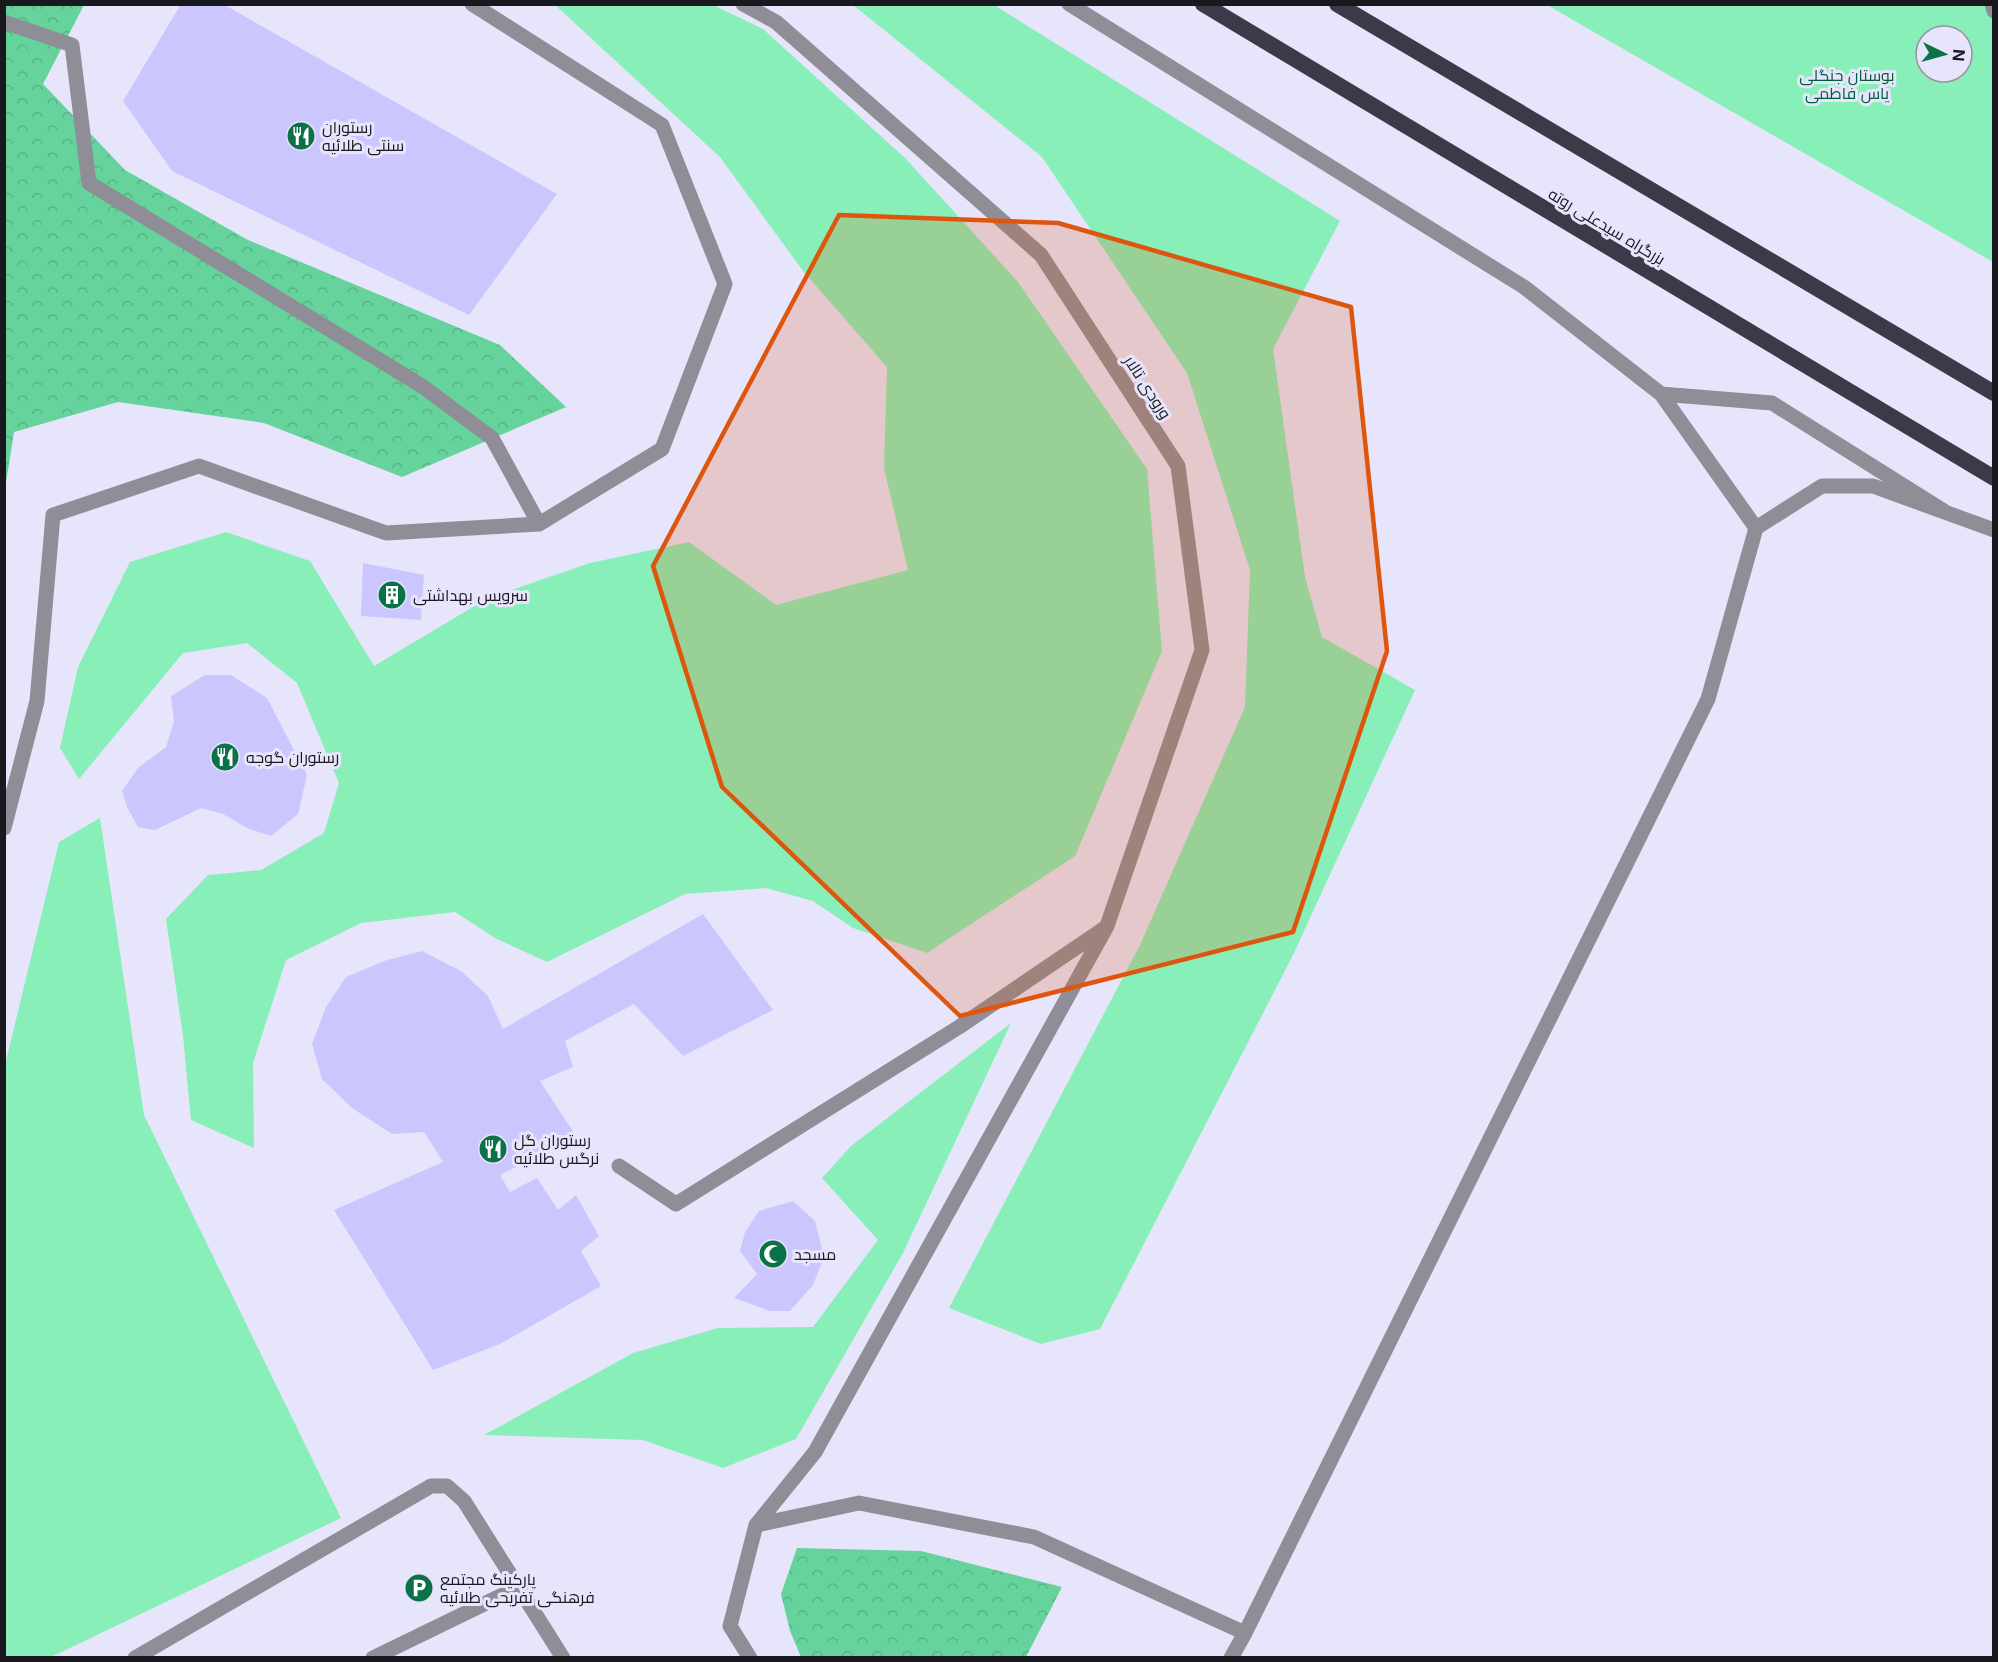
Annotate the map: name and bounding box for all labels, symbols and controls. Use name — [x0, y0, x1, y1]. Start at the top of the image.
north arrow — [1914, 24, 1974, 84]
text: N — [1948, 48, 1969, 62]
park label: بوستان جنگلی یاس فاطمی — [1799, 65, 1895, 104]
place label: رستوران سنتی طلائیه — [322, 117, 404, 156]
restaurant icon: رستوران سنتی طلائیه — [285, 120, 317, 152]
street label: بزرگراه سیدعلی روته — [1544, 183, 1669, 270]
street label: ورودی تالار — [1119, 351, 1176, 423]
building icon: سرویس بهداشتی — [376, 579, 408, 611]
place label: سرویس بهداشتی — [413, 585, 528, 606]
restaurant icon: رستوران گوجه — [209, 741, 241, 773]
place label: رستوران گوجه — [246, 747, 339, 768]
place label: رستوران گل نرگس طلائیه — [514, 1130, 599, 1169]
restaurant icon: رستوران گل نرگس طلائیه — [477, 1133, 509, 1165]
mosque icon: مسجد — [757, 1238, 789, 1270]
place label: مسجد — [794, 1244, 836, 1264]
place label: پارکینگ مجتمع فرهنگی تفریحی طلائیه — [440, 1569, 595, 1608]
parking icon: پارکینگ مجتمع فرهنگی تفریحی طلائیه — [403, 1572, 435, 1604]

